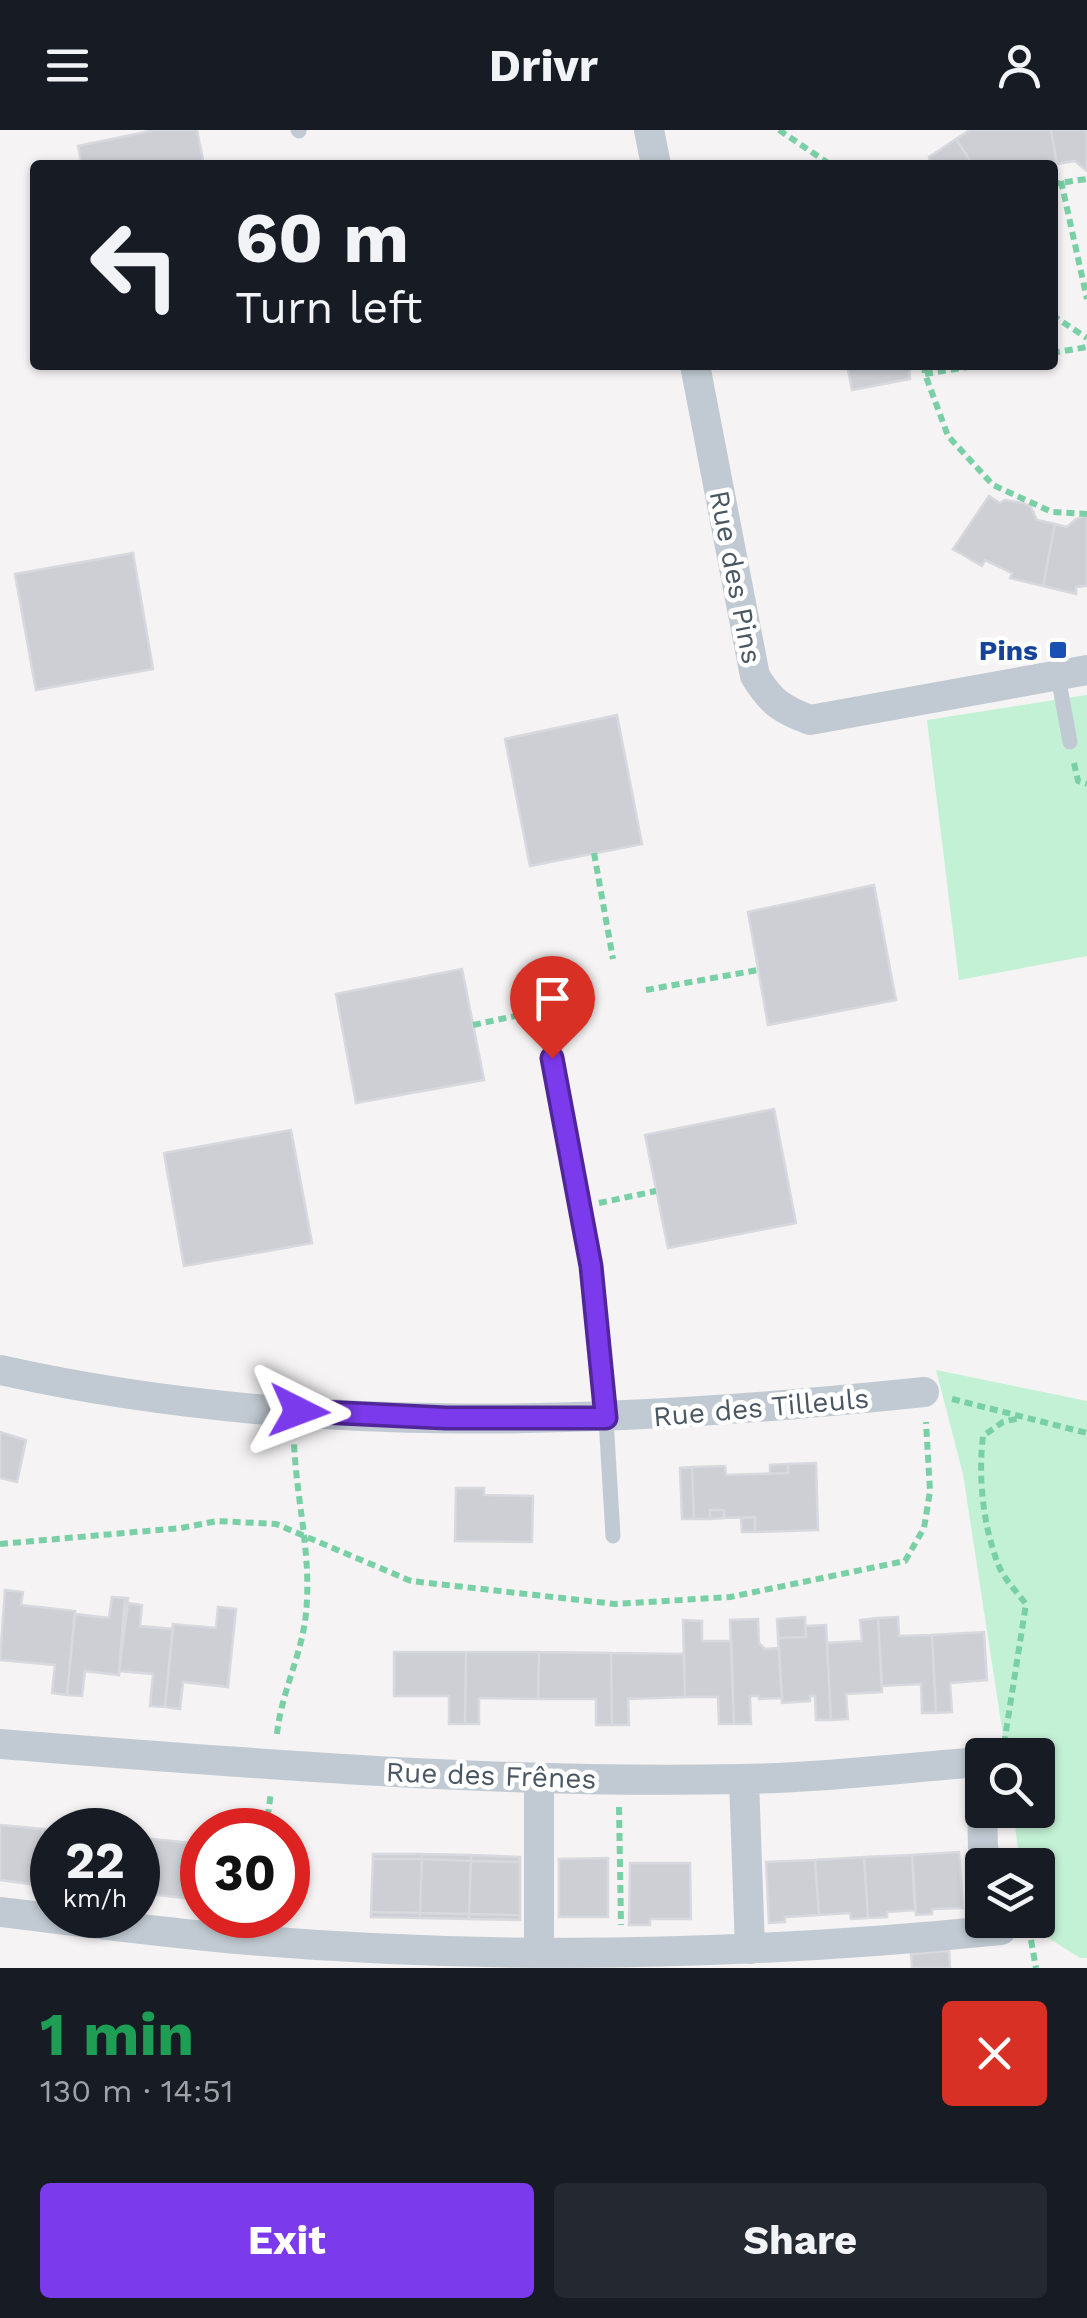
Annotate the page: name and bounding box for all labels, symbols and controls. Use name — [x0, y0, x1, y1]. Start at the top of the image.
icon: menu — [40, 38, 95, 93]
icon: person — [992, 38, 1047, 93]
text: Drivr — [489, 39, 598, 92]
text: 60 m — [235, 197, 409, 279]
icon: left — [70, 200, 200, 330]
text: Turn left — [235, 281, 422, 334]
street label: Rue des Pins — [703, 488, 768, 667]
place label: Pins — [979, 634, 1038, 667]
marker: Pins — [1047, 639, 1069, 661]
pin — [510, 956, 595, 1059]
icon: arrive — [525, 971, 580, 1026]
position arrow — [247, 1359, 351, 1463]
street label: Rue des Tilleuls — [652, 1382, 870, 1433]
map controls — [965, 1738, 1055, 1938]
button: search — [965, 1738, 1055, 1828]
street label: Rue des Frênes — [385, 1755, 597, 1796]
speed limit sign: 30 — [180, 1808, 310, 1938]
text: 22 — [65, 1831, 125, 1890]
button: layers — [965, 1848, 1055, 1938]
text: km/h — [63, 1884, 127, 1913]
text: 1 min — [40, 1999, 194, 2070]
button: close — [942, 2001, 1047, 2106]
text: 130 m · 14:51 — [40, 2072, 233, 2110]
button: Exit — [40, 2183, 534, 2298]
button: Share — [554, 2183, 1047, 2298]

